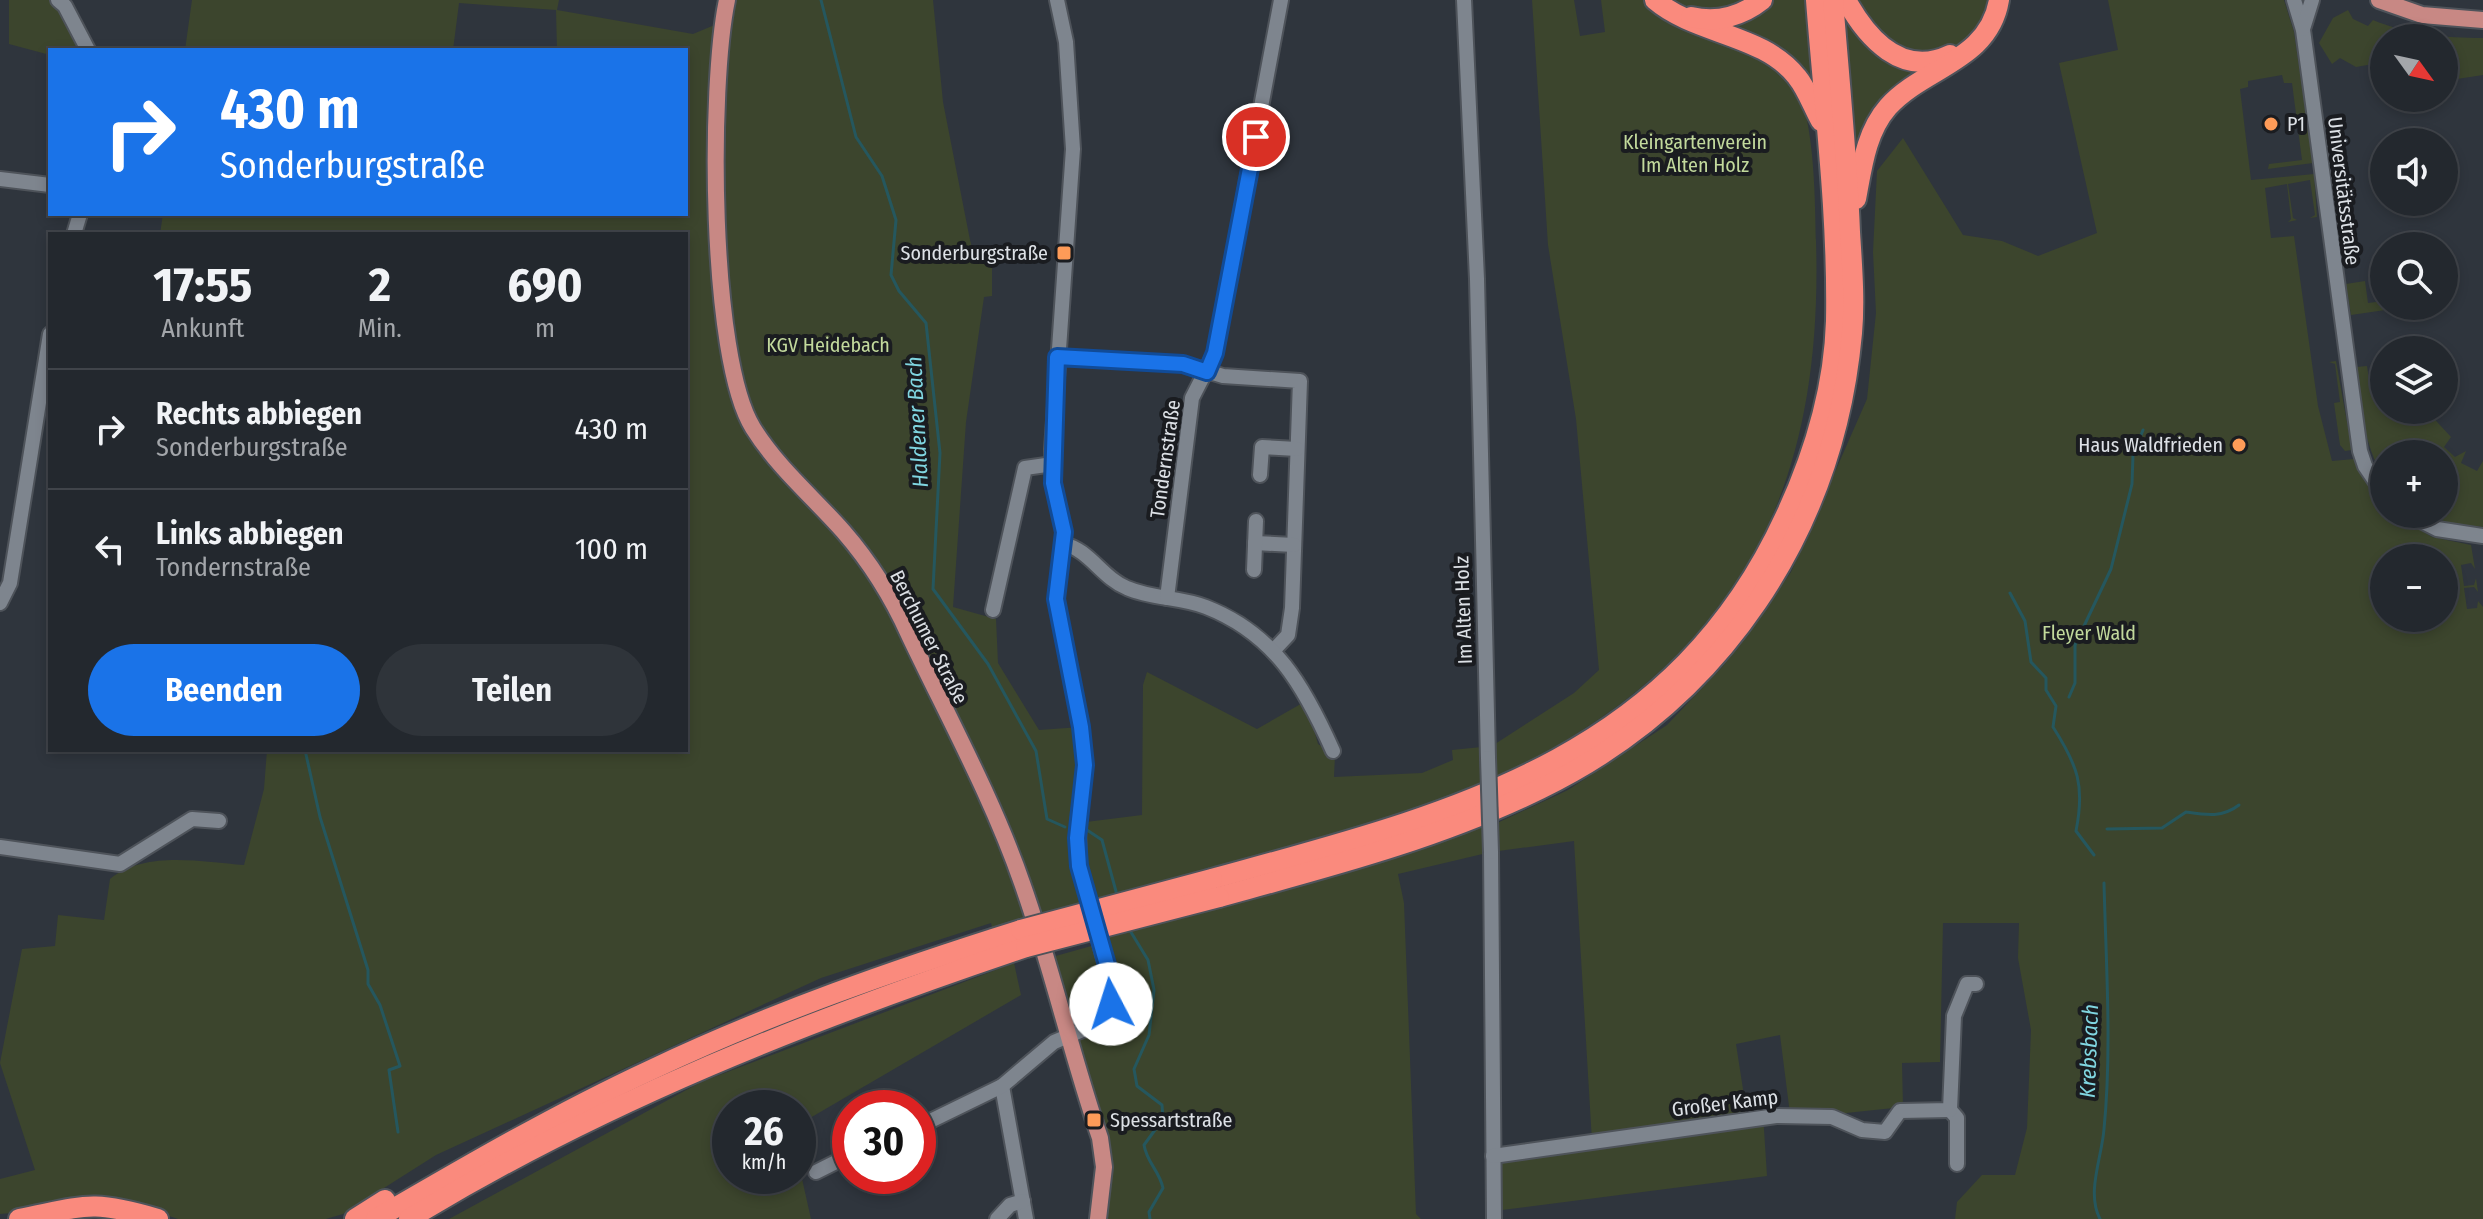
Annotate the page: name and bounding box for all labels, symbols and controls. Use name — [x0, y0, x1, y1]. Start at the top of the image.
north arrow — [2370, 24, 2458, 112]
map controls — [2370, 24, 2458, 632]
text: 430 m — [220, 76, 360, 143]
icon: right — [88, 80, 192, 184]
pin — [1222, 103, 1290, 171]
place label: P1 — [2287, 112, 2305, 136]
icon: arrive — [1234, 115, 1278, 159]
marker: P1 — [2262, 115, 2280, 133]
street label: Universitätsstraße — [2323, 115, 2365, 267]
button: sound — [2370, 128, 2458, 216]
park label: Kleingartenverein Im Alten Holz — [1623, 130, 1767, 177]
text: Sonderburgstraße — [220, 144, 485, 188]
button: search — [2370, 232, 2458, 320]
place label: Sonderburgstraße — [901, 241, 1048, 265]
marker: Sonderburgstraße — [1055, 244, 1073, 262]
text: 17:55 — [153, 256, 252, 314]
text: 2 — [369, 256, 391, 314]
text: 690 — [507, 256, 583, 314]
text: Ankunft — [161, 313, 244, 344]
text: Min. — [358, 313, 402, 344]
text: m — [535, 313, 555, 344]
park label: KGV Heidebach — [766, 333, 890, 357]
button: layers — [2370, 336, 2458, 424]
water label: Haldener Bach — [900, 356, 934, 488]
text: Rechts abbiegen — [156, 396, 362, 432]
street label: Tondernstraße — [1145, 398, 1185, 520]
icon: right — [88, 407, 132, 451]
text: 430 m — [575, 411, 648, 447]
text: Sonderburgstraße — [156, 432, 348, 463]
place label: Haus Waldfrieden — [2078, 433, 2223, 457]
marker: Haus Waldfrieden — [2230, 436, 2248, 454]
button: + — [2370, 440, 2458, 528]
text: Links abbiegen — [156, 516, 344, 552]
icon: left — [88, 527, 132, 571]
text: 100 m — [575, 531, 648, 567]
button: − — [2370, 544, 2458, 632]
text: Tondernstraße — [156, 552, 311, 583]
street label: Im Alten Holz — [1449, 555, 1477, 665]
street label: Berchumer Straße — [885, 566, 973, 708]
park label: Fleyer Wald — [2042, 621, 2136, 645]
button: Beenden — [88, 644, 360, 736]
button: Teilen — [376, 644, 648, 736]
position arrow — [1069, 962, 1153, 1046]
water label: Krebsbach — [2074, 1004, 2104, 1098]
street label: Großer Kamp — [1670, 1085, 1780, 1121]
speed limit sign: 30 — [832, 1090, 936, 1194]
text: 26 — [744, 1108, 784, 1156]
place label: Spessartstraße — [1110, 1108, 1232, 1132]
marker: Spessartstraße — [1085, 1111, 1103, 1129]
text: km/h — [742, 1150, 786, 1174]

